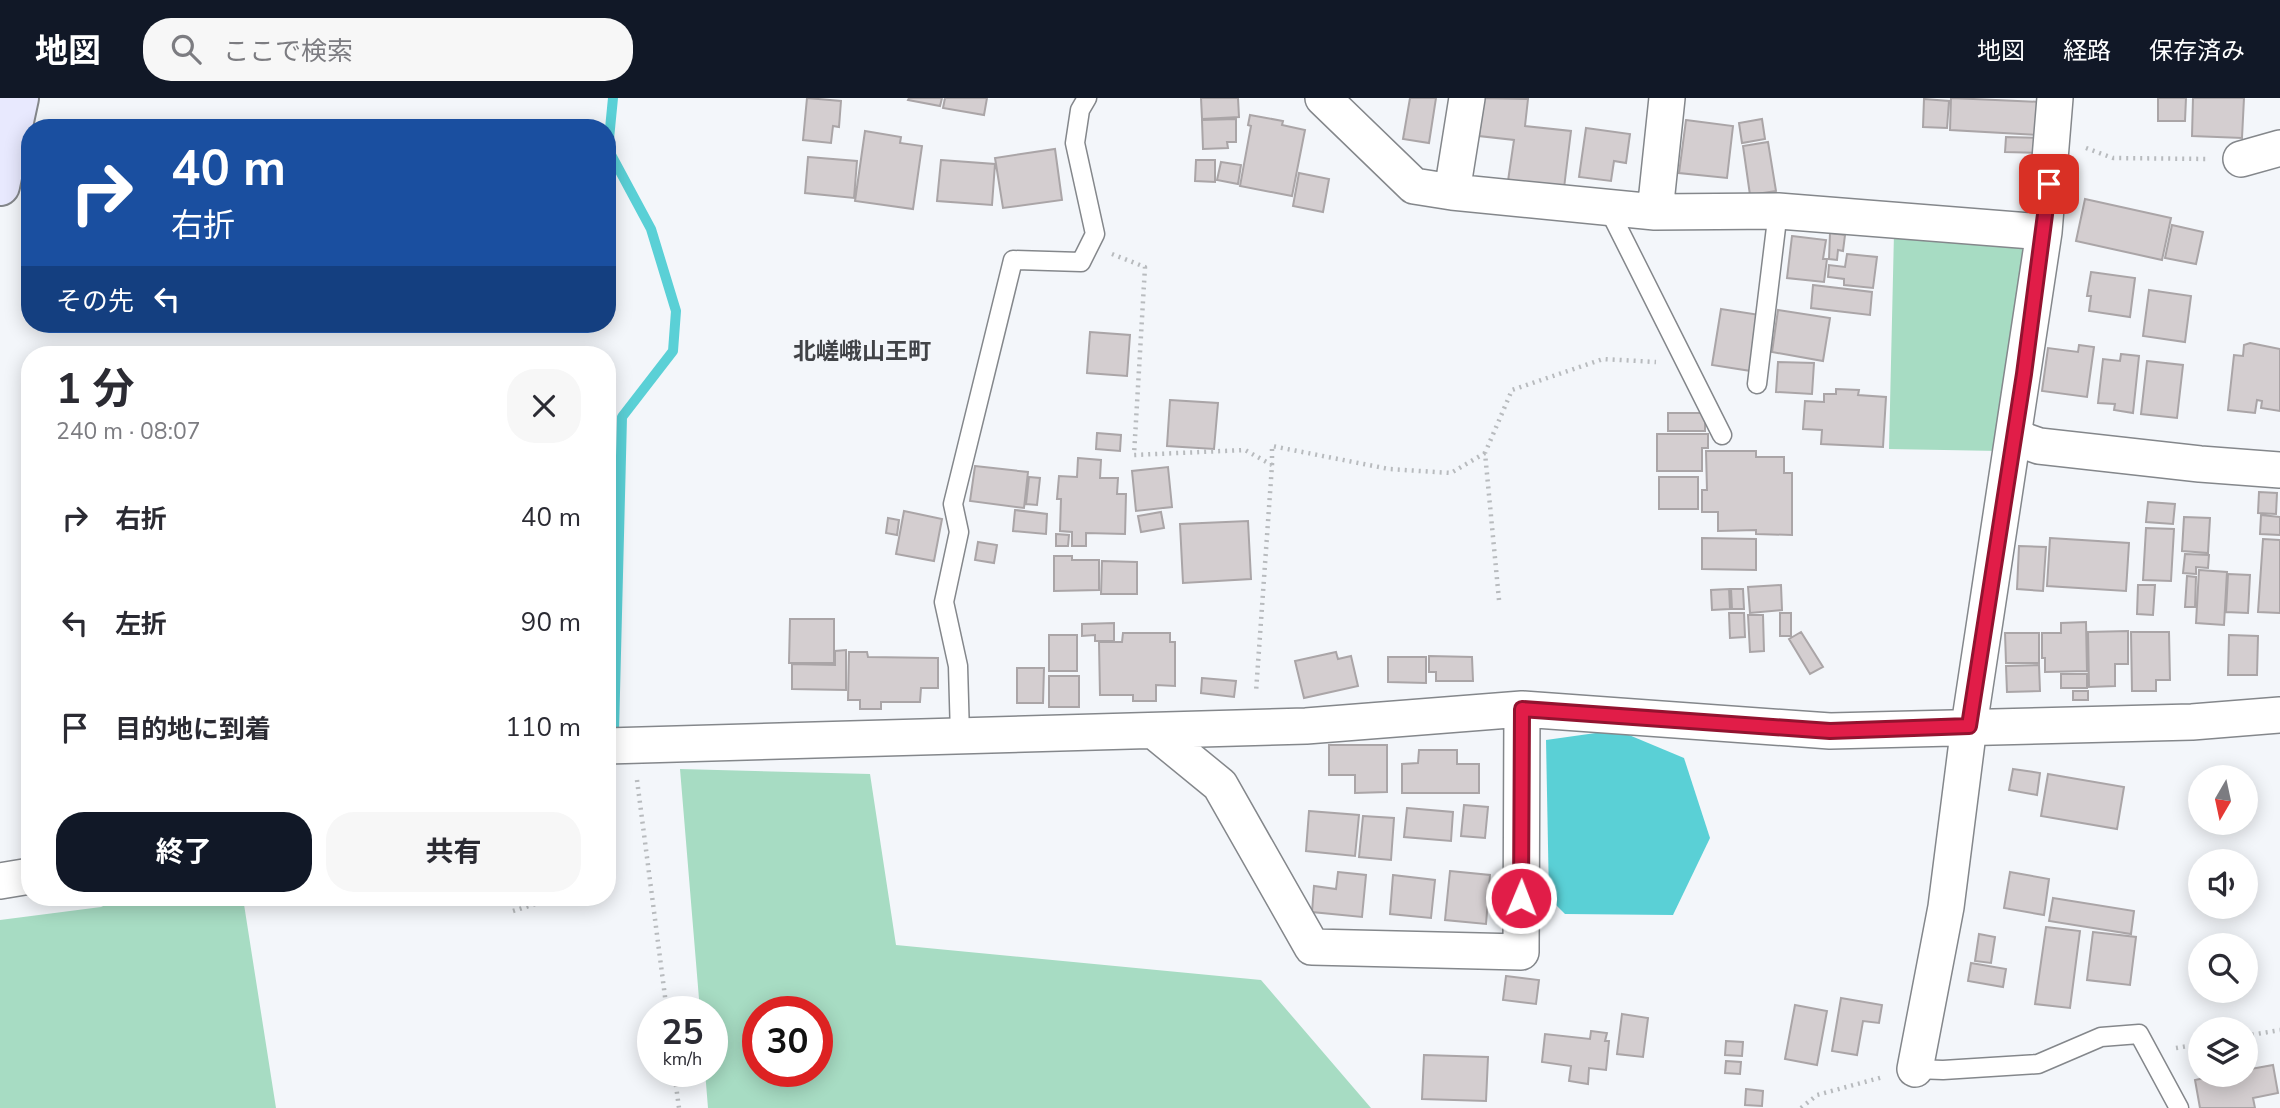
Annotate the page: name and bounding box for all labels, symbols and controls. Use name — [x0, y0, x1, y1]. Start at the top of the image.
search box — [143, 18, 633, 81]
text: 地図 — [35, 29, 101, 74]
icon: search — [167, 30, 205, 68]
text: ここで検索 — [223, 34, 353, 69]
text: 地図 — [1977, 35, 2025, 67]
text: 経路 — [2063, 35, 2111, 67]
text: 保存済み — [2149, 35, 2245, 67]
text: 40 m — [171, 135, 286, 202]
icon: right — [56, 147, 147, 238]
pin — [2019, 154, 2079, 214]
icon: arrive — [2030, 165, 2068, 203]
text: 右折 — [171, 204, 235, 247]
icon: left — [148, 280, 186, 318]
text: その先 — [56, 284, 134, 319]
district label: 北嵯峨山王町 — [793, 336, 931, 367]
text: 1 分 — [56, 361, 135, 418]
button: close — [507, 369, 581, 443]
text: 240 m · 08:07 — [56, 416, 201, 447]
icon: right — [56, 499, 94, 537]
text: 40 m — [521, 500, 581, 535]
text: 右折 — [115, 502, 167, 537]
icon: left — [56, 604, 94, 642]
text: 90 m — [521, 605, 581, 640]
text: 左折 — [115, 607, 167, 642]
icon: arrive — [56, 709, 94, 747]
text: 110 m — [505, 710, 581, 745]
text: 目的地に到着 — [115, 712, 271, 747]
north arrow — [2188, 765, 2258, 835]
map controls — [2188, 765, 2258, 1087]
button: 終了 — [56, 812, 312, 892]
button: 共有 — [326, 812, 581, 892]
button: sound — [2188, 849, 2258, 919]
position arrow — [1484, 861, 1558, 935]
button: search — [2188, 933, 2258, 1003]
speed limit sign: 30 — [742, 996, 833, 1087]
text: 25 — [661, 1009, 704, 1056]
button: layers — [2188, 1017, 2258, 1087]
text: km/h — [663, 1047, 702, 1071]

